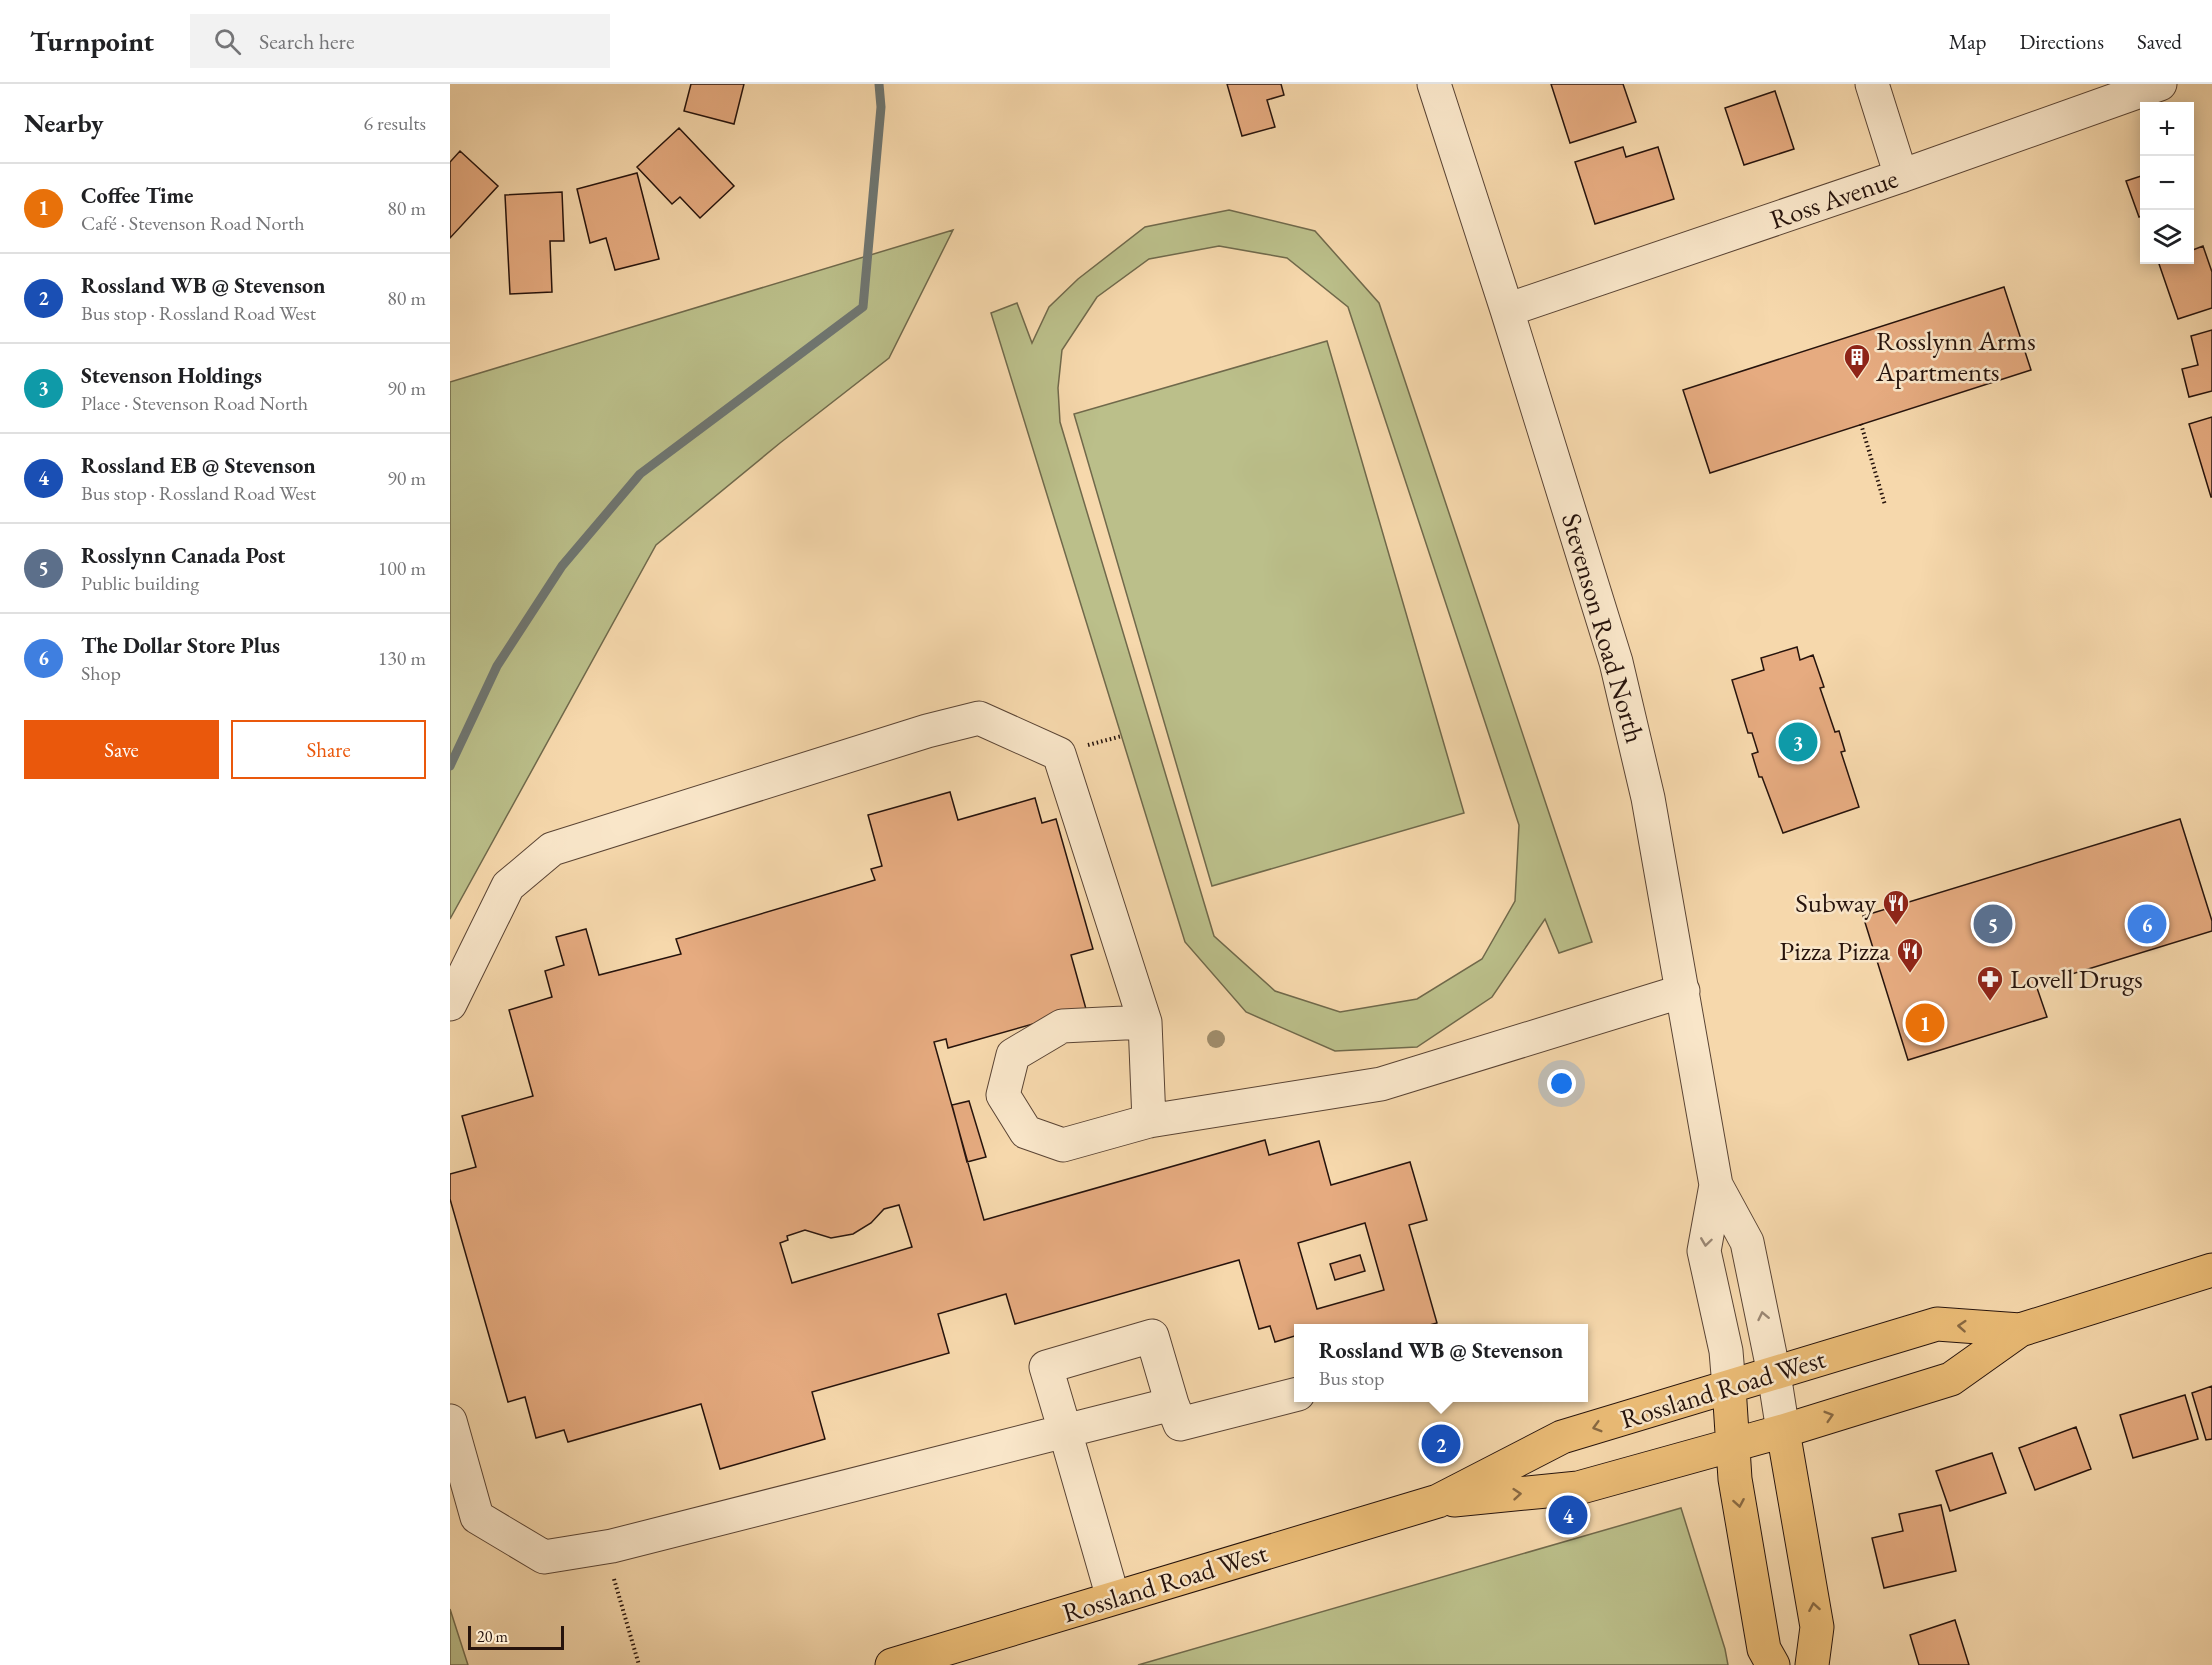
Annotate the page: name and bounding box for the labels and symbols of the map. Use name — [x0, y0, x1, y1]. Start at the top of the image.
street label: Ross Avenue — [1765, 160, 1902, 237]
place label: Rosslynn Arms Apartments — [1875, 323, 2036, 389]
building icon: Rosslynn Arms Apartments — [1842, 342, 1872, 380]
street label: Stevenson Road North — [1554, 509, 1653, 747]
pin: 3 — [1778, 720, 1818, 764]
place label: Subway — [1795, 885, 1876, 920]
restaurant icon: Subway — [1881, 888, 1911, 926]
pin: 5 — [1974, 902, 2012, 946]
pin: 6 — [2128, 902, 2166, 946]
place label: Pizza Pizza — [1779, 933, 1890, 968]
restaurant icon: Pizza Pizza — [1895, 936, 1925, 974]
place label: Lovell Drugs — [2010, 961, 2143, 996]
pharmacy icon: Lovell Drugs — [1975, 964, 2005, 1002]
pin: 1 — [1906, 1000, 1944, 1046]
your location — [1547, 1069, 1576, 1098]
one-way arrow — [1700, 1238, 1712, 1247]
one-way arrow — [1757, 1312, 1770, 1322]
one-way arrow — [1957, 1320, 1966, 1333]
street label: Rossland Road West — [1616, 1341, 1830, 1436]
one-way arrow — [1823, 1411, 1834, 1423]
one-way arrow — [1592, 1420, 1603, 1432]
pin: 2 — [1422, 1422, 1460, 1466]
one-way arrow — [1512, 1488, 1521, 1501]
pin: 4 — [1548, 1492, 1588, 1538]
one-way arrow — [1732, 1498, 1744, 1507]
street label: Rossland Road West — [1058, 1535, 1272, 1630]
one-way arrow — [1808, 1603, 1820, 1612]
scale bar — [468, 1623, 564, 1650]

